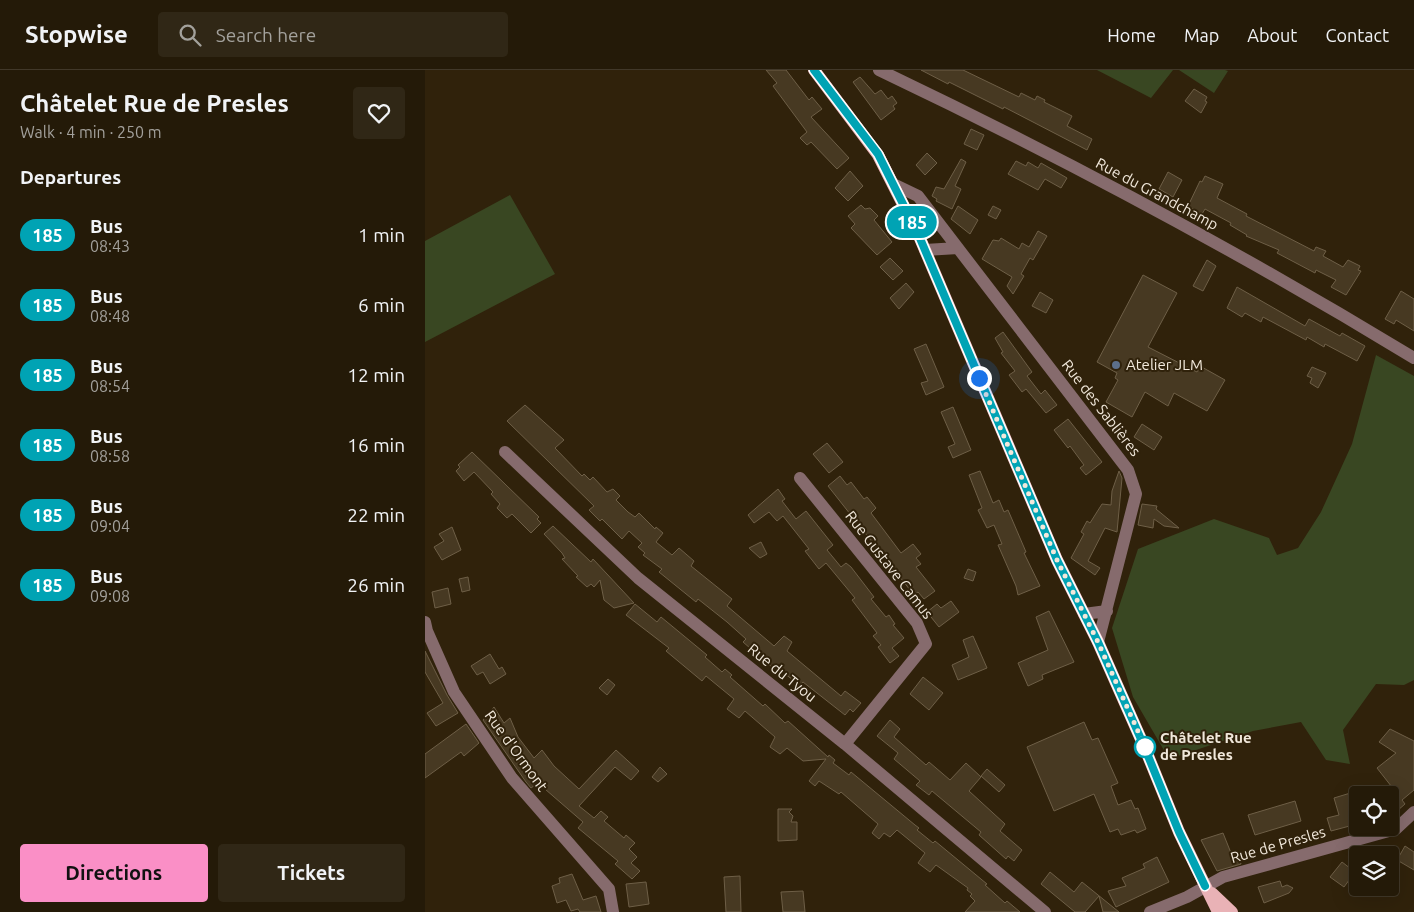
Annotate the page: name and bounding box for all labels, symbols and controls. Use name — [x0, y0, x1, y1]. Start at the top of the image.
search box — [158, 12, 508, 57]
text: Stopwise — [25, 21, 128, 48]
icon: search — [176, 21, 204, 49]
text: Search here — [216, 24, 316, 46]
text: Home — [1107, 25, 1156, 45]
text: Map — [1184, 25, 1219, 45]
text: About — [1247, 25, 1297, 45]
text: Contact — [1325, 25, 1389, 45]
button: heart — [353, 87, 405, 139]
text: Châtelet Rue de Presles — [20, 90, 289, 117]
text: Walk · 4 min · 250 m — [20, 123, 162, 141]
street label: Rue du Grandchamp — [1093, 154, 1221, 233]
text: Departures — [20, 166, 121, 188]
line badge: 185 — [883, 206, 941, 238]
text: 185 — [897, 212, 927, 232]
text: Bus — [90, 215, 123, 237]
text: 1 min — [358, 224, 405, 246]
text: 185 — [32, 225, 63, 245]
text: 08:43 — [90, 237, 130, 255]
text: Bus — [90, 285, 123, 307]
text: 6 min — [358, 294, 405, 316]
text: 185 — [32, 295, 63, 315]
text: 08:48 — [90, 307, 130, 325]
text: Bus — [90, 355, 123, 377]
street label: Rue des Sablières — [1059, 356, 1144, 459]
place label: Atelier JLM — [1126, 356, 1203, 373]
marker: Atelier JLM — [1110, 359, 1122, 371]
text: 12 min — [347, 364, 405, 386]
text: 185 — [32, 365, 63, 385]
your location — [967, 366, 992, 391]
text: 08:54 — [90, 377, 130, 395]
text: Bus — [90, 425, 123, 447]
text: 16 min — [347, 434, 405, 456]
text: 185 — [32, 435, 63, 455]
text: 08:58 — [90, 447, 130, 465]
text: Bus — [90, 495, 123, 517]
text: 22 min — [347, 504, 405, 526]
text: 185 — [32, 505, 63, 525]
street label: Rue Gustave Camus — [842, 507, 937, 622]
text: 09:04 — [90, 517, 130, 535]
text: Bus — [90, 565, 123, 587]
text: 26 min — [347, 574, 405, 596]
text: 185 — [32, 575, 63, 595]
text: 09:08 — [90, 587, 130, 605]
street label: Rue du Tyou — [745, 640, 820, 705]
street label: Rue d'Ormont — [482, 707, 551, 794]
place label: Châtelet Rue de Presles — [1160, 729, 1252, 763]
marker: Châtelet Rue de Presles — [1134, 736, 1156, 758]
map controls — [1349, 786, 1399, 896]
button: locate — [1349, 786, 1399, 836]
street label: Rue de Presles — [1228, 823, 1327, 866]
button: Directions — [20, 844, 208, 902]
button: Tickets — [218, 844, 405, 902]
button: layers — [1349, 846, 1399, 896]

